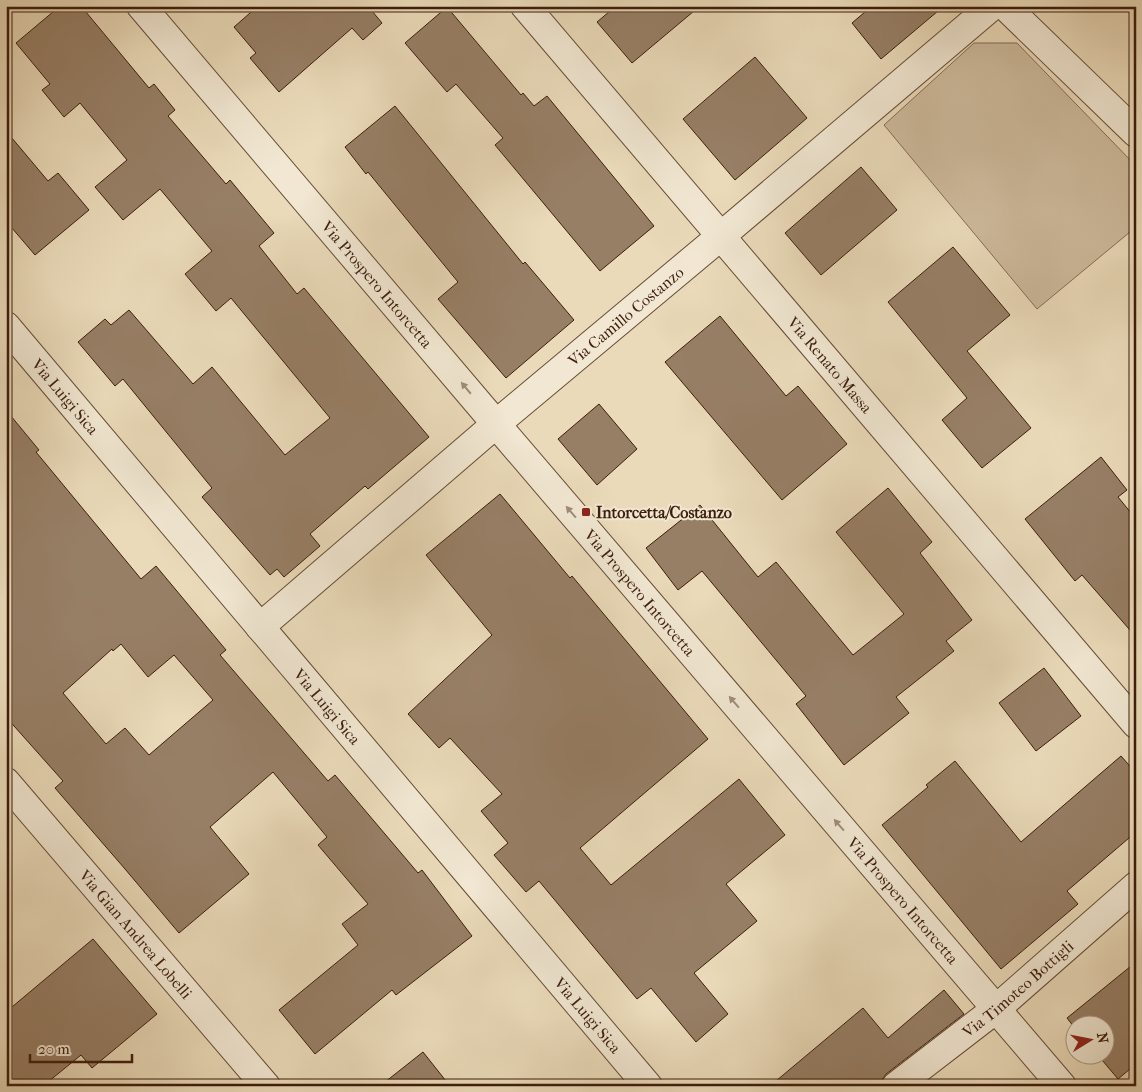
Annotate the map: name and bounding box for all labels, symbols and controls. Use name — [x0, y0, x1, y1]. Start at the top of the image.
street label: Via Prospero Intorcetta — [317, 216, 437, 352]
street label: Via Camillo Costanzo — [563, 262, 687, 370]
street label: Via Renato Massa — [783, 312, 877, 417]
street label: Via Luigi Sica — [27, 354, 103, 439]
one-way arrow — [460, 382, 471, 395]
place label: Intorcetta/Costanzo — [596, 503, 732, 522]
one-way arrow — [566, 506, 577, 519]
marker: Intorcetta/Costanzo — [580, 506, 592, 518]
street label: Via Prospero Intorcetta — [580, 524, 700, 660]
street label: Via Luigi Sica — [289, 664, 365, 749]
one-way arrow — [728, 696, 739, 709]
one-way arrow — [834, 819, 845, 832]
street label: Via Prospero Intorcetta — [843, 832, 963, 968]
street label: Via Gian Andrea Lobelli — [75, 865, 197, 1003]
street label: Via Timoteo Bottigli — [958, 936, 1077, 1042]
street label: Via Luigi Sica — [550, 972, 626, 1057]
north arrow — [1064, 1014, 1114, 1064]
text: N — [1093, 1031, 1112, 1045]
scale bar — [30, 1032, 132, 1064]
text: 20 m — [38, 1040, 70, 1058]

